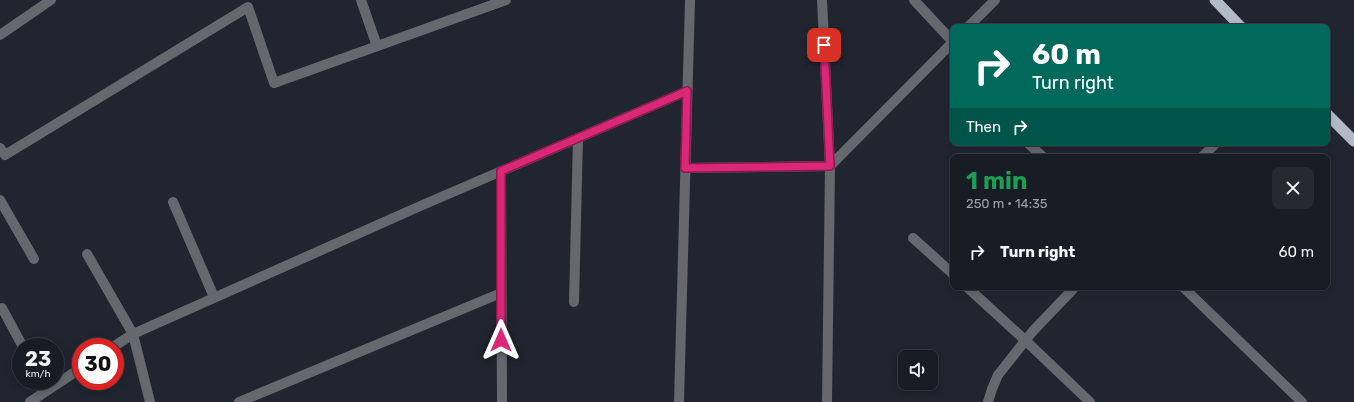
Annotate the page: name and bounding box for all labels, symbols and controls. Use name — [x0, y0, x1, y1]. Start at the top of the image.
pin — [807, 28, 841, 62]
icon: arrive — [813, 34, 835, 56]
text: 60 m — [1032, 38, 1101, 71]
icon: right — [966, 40, 1018, 92]
text: Turn right — [1032, 72, 1114, 94]
icon: right — [1009, 116, 1031, 138]
text: Then — [966, 118, 1001, 136]
text: 1 min — [966, 167, 1027, 195]
button: close — [1272, 167, 1314, 209]
text: 250 m · 14:35 — [966, 196, 1048, 211]
icon: right — [966, 241, 988, 263]
text: Turn right — [1000, 243, 1075, 261]
text: 60 m — [1278, 243, 1314, 261]
position arrow — [480, 319, 522, 361]
speed limit sign: 30 — [72, 338, 124, 390]
text: 23 — [25, 347, 51, 371]
map controls — [898, 350, 938, 390]
button: sound — [898, 350, 938, 390]
text: km/h — [26, 368, 50, 380]

